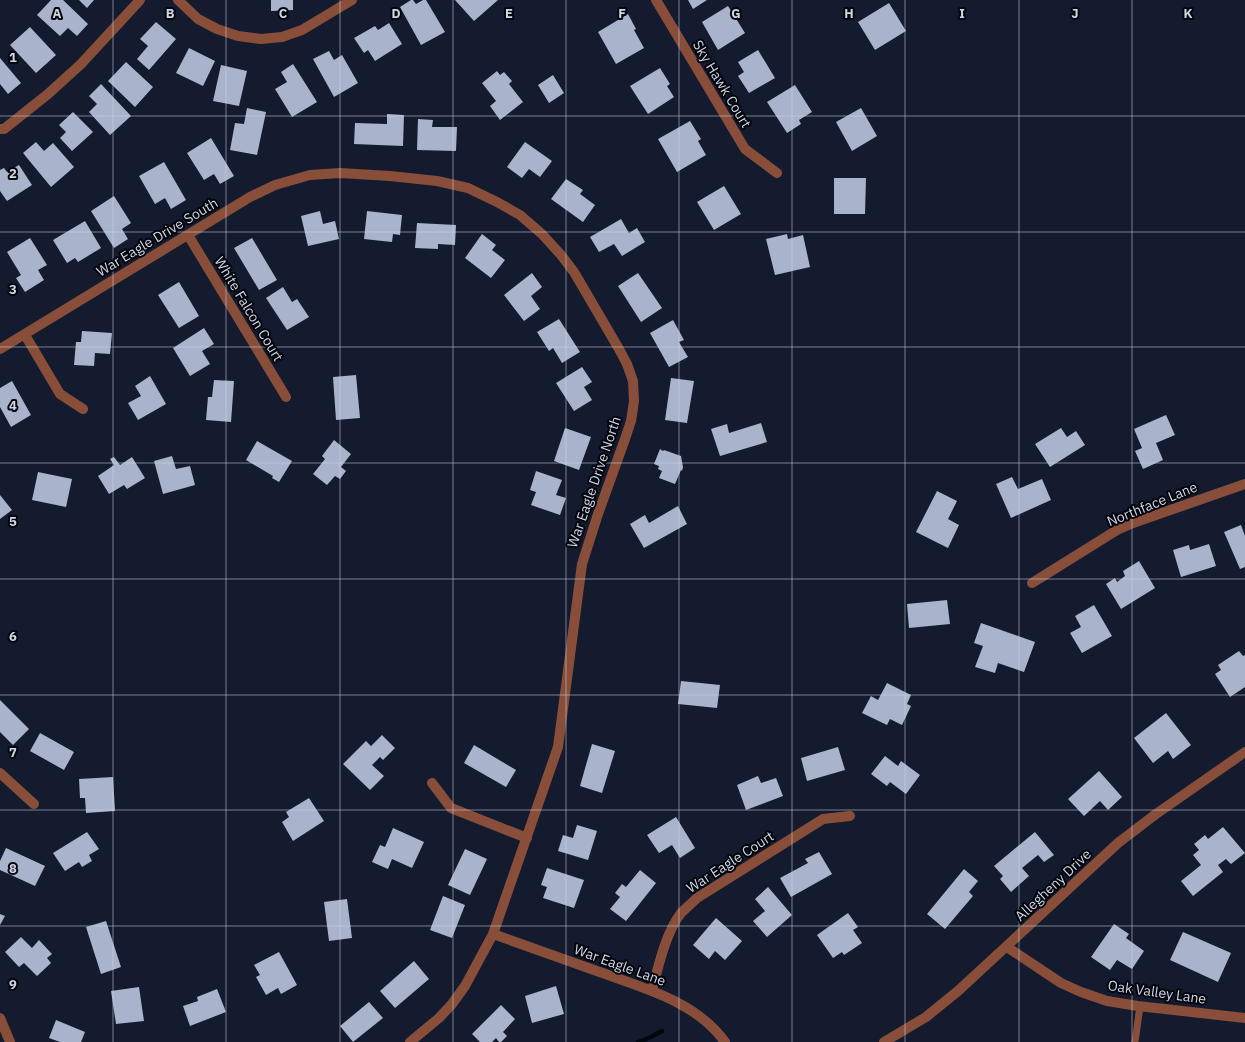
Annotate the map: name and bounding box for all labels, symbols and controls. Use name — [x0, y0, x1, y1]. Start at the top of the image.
text: A — [53, 5, 62, 22]
text: B — [166, 5, 175, 22]
text: C — [279, 5, 288, 22]
text: D — [391, 5, 401, 22]
text: E — [505, 5, 513, 22]
text: F — [618, 5, 626, 22]
text: G — [731, 5, 741, 22]
text: H — [844, 5, 854, 22]
text: I — [959, 5, 965, 22]
text: J — [1071, 5, 1079, 22]
text: K — [1183, 5, 1193, 22]
street label: Sky Hawk Court — [689, 37, 755, 131]
text: 1 — [9, 49, 17, 66]
text: 2 — [9, 165, 17, 182]
street label: War Eagle Drive South — [93, 194, 221, 280]
street label: White Falcon Court — [211, 253, 287, 365]
text: 3 — [9, 281, 17, 298]
text: 4 — [9, 397, 17, 414]
street label: War Eagle Drive North — [563, 414, 625, 550]
street label: Northface Lane — [1104, 478, 1200, 530]
text: 5 — [9, 513, 17, 530]
text: 6 — [9, 628, 17, 645]
text: 7 — [9, 744, 17, 761]
street label: War Eagle Court — [683, 827, 777, 897]
street label: Allegheny Drive — [1011, 845, 1095, 925]
text: 8 — [9, 860, 17, 877]
street label: War Eagle Lane — [572, 940, 669, 990]
text: 9 — [9, 976, 17, 993]
street label: Oak Valley Lane — [1107, 976, 1208, 1008]

